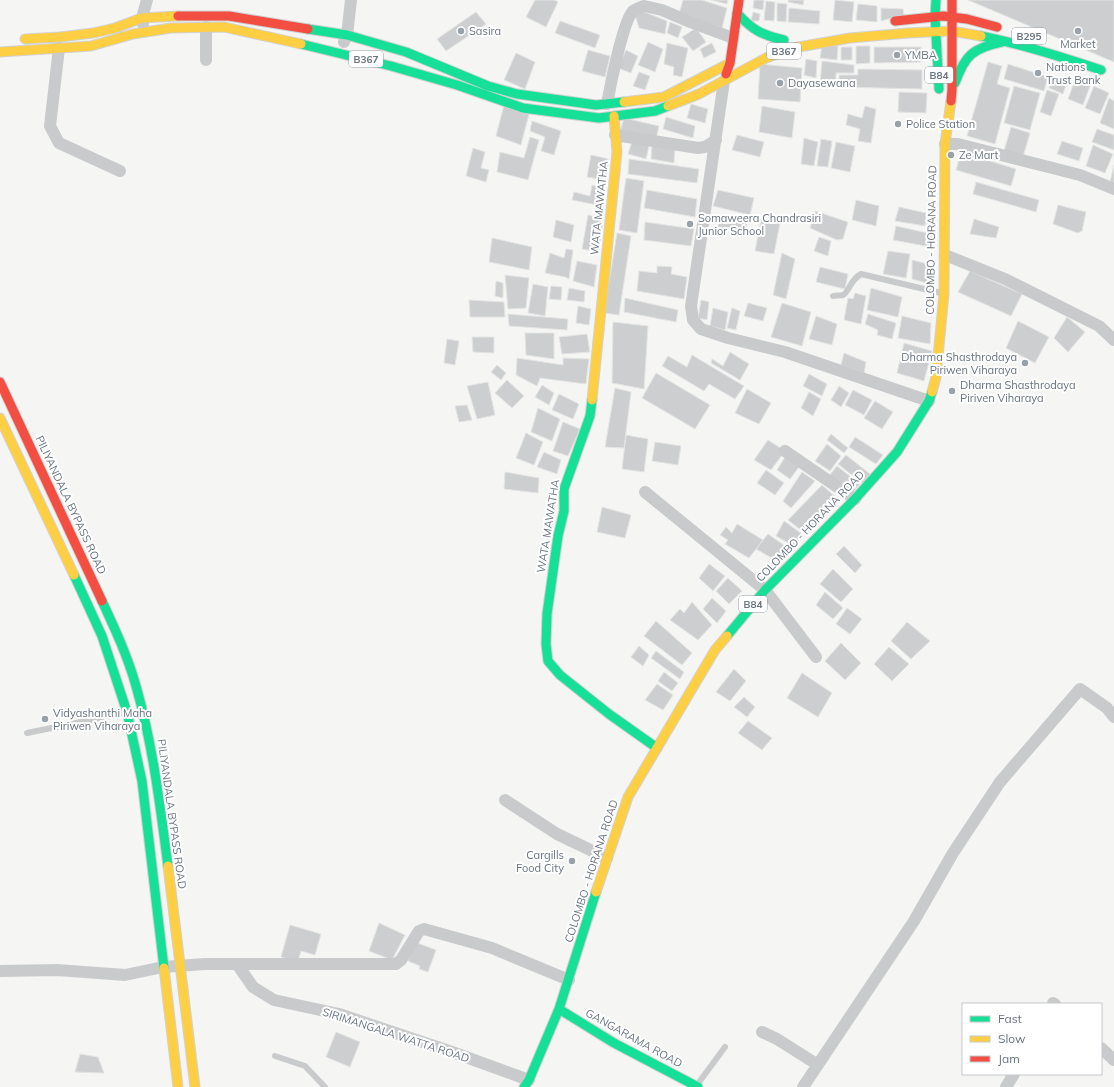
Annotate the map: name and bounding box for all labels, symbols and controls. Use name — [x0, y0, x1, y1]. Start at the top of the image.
place label: Sasira — [469, 24, 501, 38]
marker: Sasira — [456, 26, 466, 36]
marker: Market — [1073, 26, 1083, 36]
road number: B295 — [1012, 28, 1046, 44]
place label: Market — [1060, 37, 1096, 51]
road number: B367 — [767, 43, 801, 59]
place label: YMBA — [904, 48, 937, 62]
marker: YMBA — [892, 50, 902, 60]
road number: B367 — [349, 51, 383, 67]
place label: Nations Trust Bank — [1046, 60, 1101, 87]
road number: B84 — [925, 67, 953, 83]
marker: Nations Trust Bank — [1033, 68, 1043, 78]
place label: Dayasewana — [788, 76, 856, 90]
marker: Dayasewana — [775, 78, 785, 88]
place label: Police Station — [906, 117, 975, 131]
marker: Police Station — [893, 119, 903, 129]
place label: Ze Mart — [959, 148, 999, 162]
marker: Ze Mart — [946, 150, 956, 160]
street label: WATA MAWATHA — [587, 160, 611, 256]
street label: COLOMBO - HORANA ROAD — [923, 165, 939, 315]
place label: Somaweera Chandrasiri Junior School — [698, 211, 821, 238]
marker: Somaweera Chandrasiri Junior School — [685, 219, 695, 229]
place label: Dharma Shasthrodaya Piriwen Viharaya — [901, 350, 1017, 377]
marker: Dharma Shasthrodaya Piriwen Viharaya — [1020, 358, 1030, 368]
place label: Dharma Shasthrodaya Piriven Viharaya — [960, 378, 1076, 405]
marker: Dharma Shasthrodaya Piriven Viharaya — [947, 386, 957, 396]
street label: PILIYANDALA BYPASS ROAD — [33, 433, 109, 577]
street label: COLOMBO - HORANA ROAD — [753, 467, 867, 585]
street label: WATA MAWATHA — [534, 478, 562, 574]
road number: B84 — [739, 596, 767, 612]
place label: Vidyashanthi Maha Piriwen Viharaya — [53, 706, 152, 733]
marker: Vidyashanthi Maha Piriwen Viharaya — [40, 714, 50, 724]
street label: PILIYANDALA BYPASS ROAD — [155, 738, 189, 890]
street label: COLOMBO - HORANA ROAD — [561, 798, 621, 944]
place label: Cargills Food City — [516, 848, 564, 875]
marker: Cargills Food City — [567, 856, 577, 866]
legend — [962, 1003, 1102, 1075]
street label: SIRIMANGALA WATTA ROAD — [321, 1005, 471, 1065]
street label: GANGARAMA ROAD — [583, 1006, 685, 1070]
text: Fast — [998, 1011, 1022, 1026]
text: Slow — [998, 1031, 1026, 1046]
text: Jam — [998, 1051, 1020, 1066]

